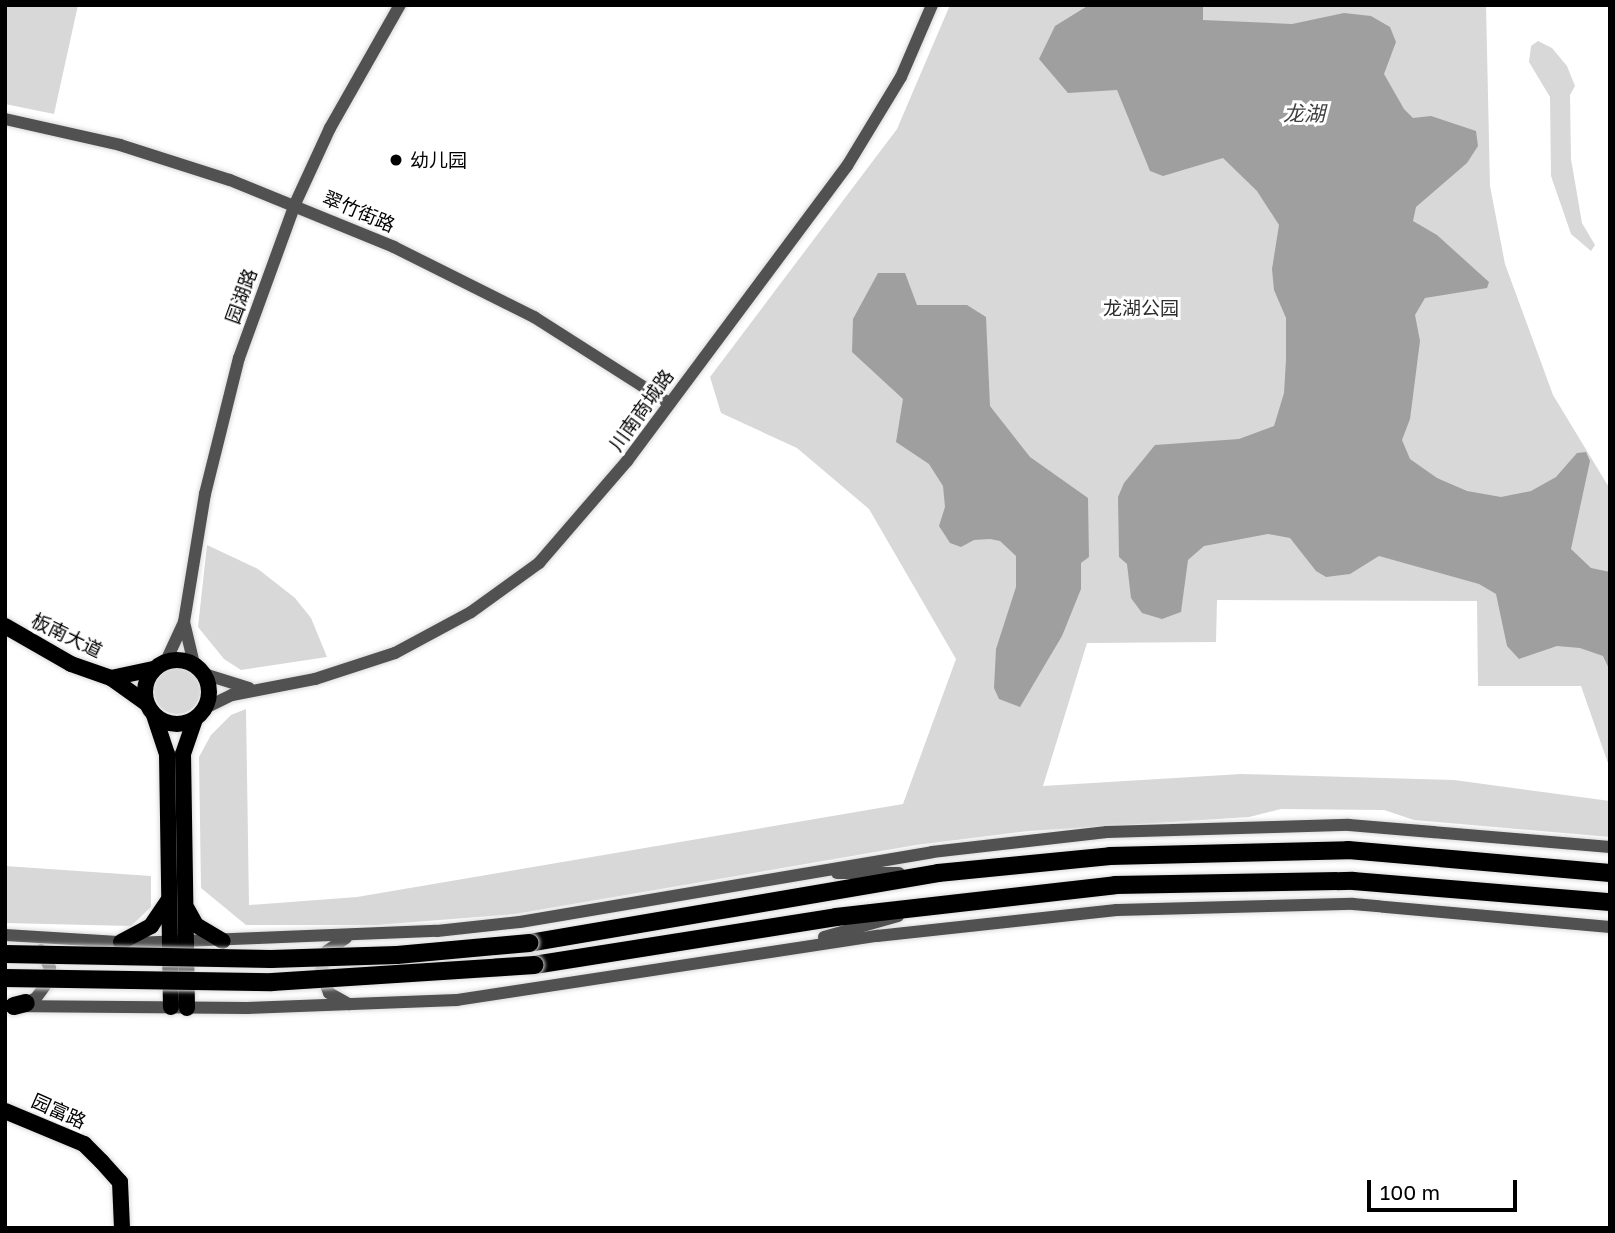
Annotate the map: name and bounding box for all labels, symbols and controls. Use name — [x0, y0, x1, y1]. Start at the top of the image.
water label: 龙湖 — [1283, 100, 1325, 126]
place label: 幼儿园 — [410, 149, 467, 171]
marker: 幼儿园 — [388, 152, 404, 168]
street label: 翠竹街路 — [320, 186, 398, 236]
street label: 园湖路 — [221, 265, 261, 327]
park label: 龙湖公园 — [1103, 297, 1179, 319]
street label: 川南商城路 — [604, 365, 678, 455]
street label: 板南大道 — [28, 608, 106, 662]
street label: 园富路 — [28, 1089, 90, 1133]
scale bar — [1370, 1166, 1520, 1210]
text: 100 m — [1380, 1179, 1440, 1205]

